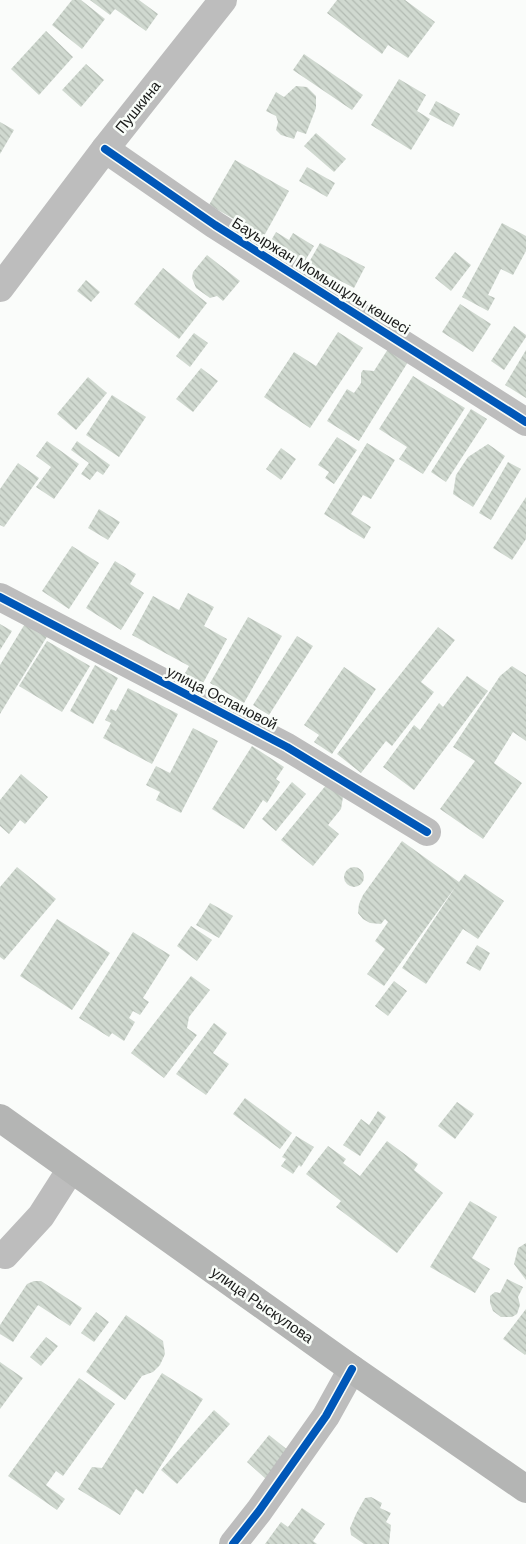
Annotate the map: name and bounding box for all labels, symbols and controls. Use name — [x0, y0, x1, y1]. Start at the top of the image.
street label: Пушкина — [111, 76, 166, 137]
street label: Бауыржан Момышұлы көшесі — [228, 213, 414, 339]
street label: улица Оспановой — [163, 661, 281, 735]
street label: улица Рыскулова — [207, 1262, 318, 1348]

